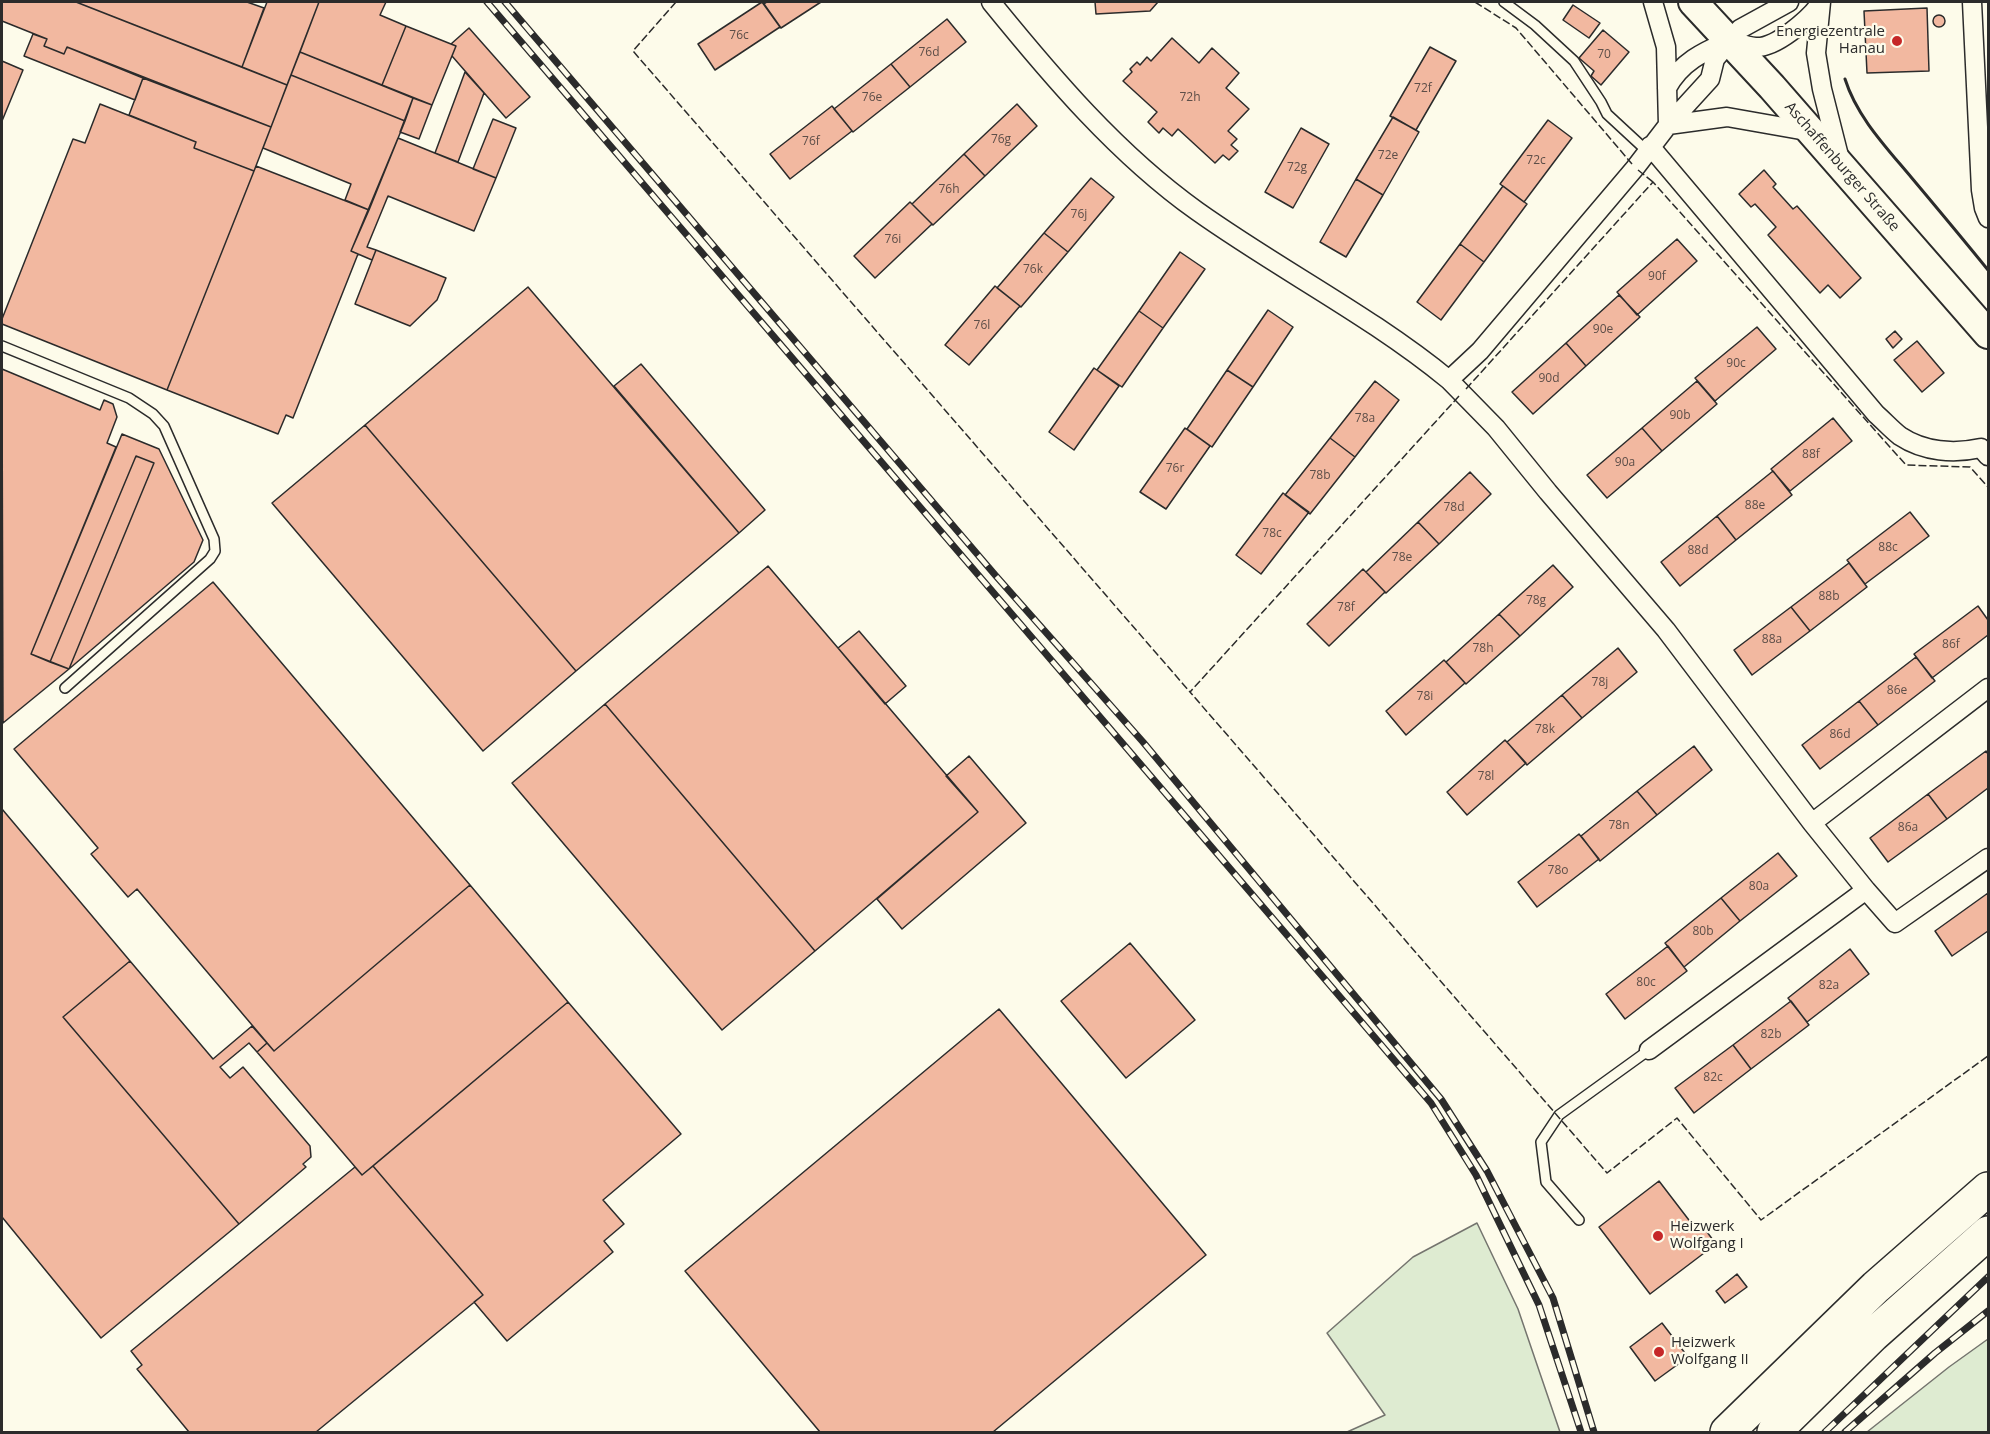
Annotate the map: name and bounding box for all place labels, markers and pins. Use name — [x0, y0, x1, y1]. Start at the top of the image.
place label: Energiezentrale Hanau — [1776, 23, 1885, 58]
marker: Energiezentrale Hanau — [1890, 34, 1904, 48]
place label: Heizwerk Wolfgang I — [1670, 1218, 1744, 1253]
marker: Heizwerk Wolfgang I — [1651, 1229, 1665, 1243]
place label: Heizwerk Wolfgang II — [1671, 1334, 1749, 1369]
marker: Heizwerk Wolfgang II — [1652, 1345, 1666, 1359]

